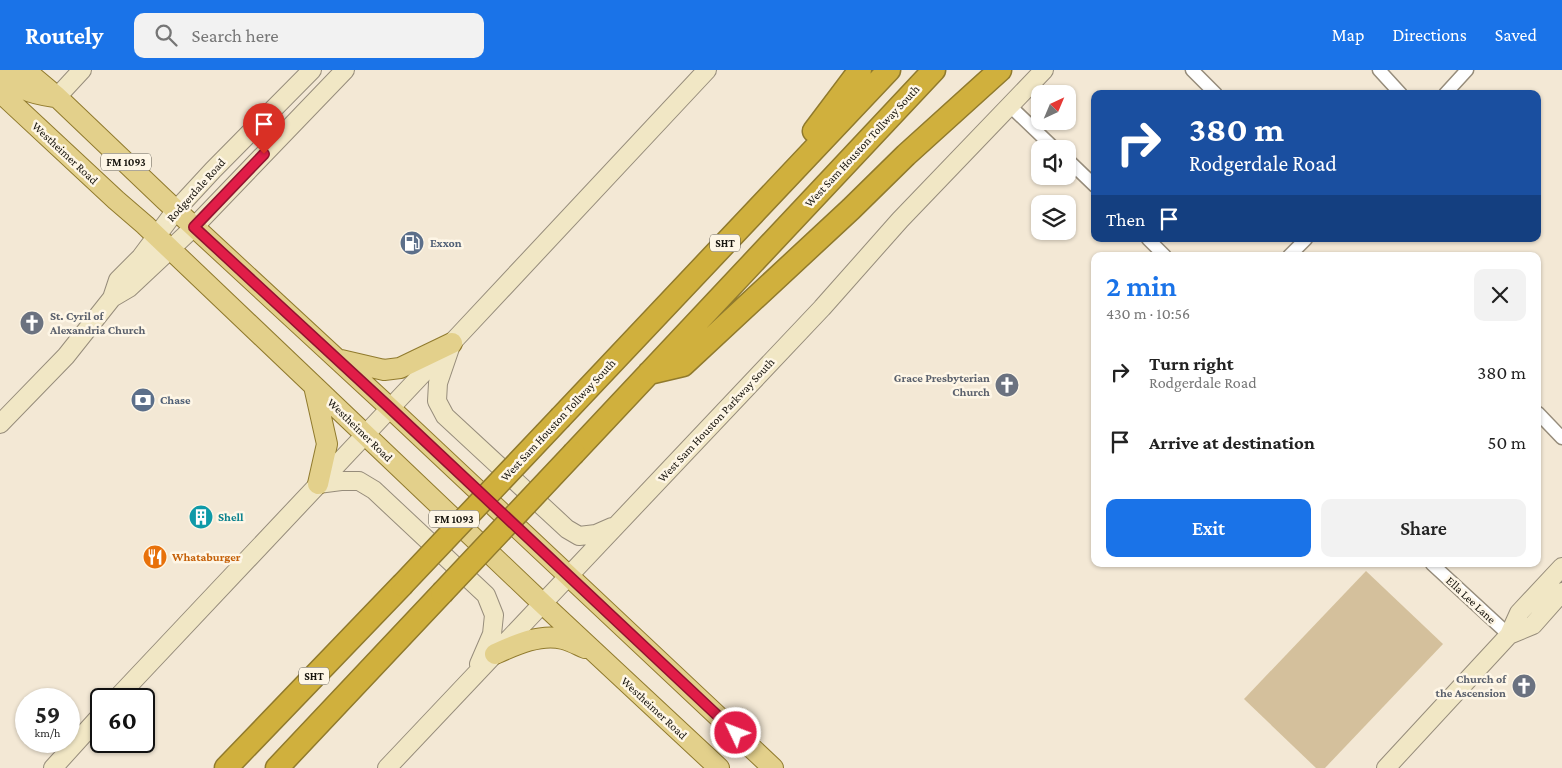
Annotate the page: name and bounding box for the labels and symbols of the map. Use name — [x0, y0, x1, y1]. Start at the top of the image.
street label: West Sam Houston Tollway South — [802, 82, 923, 210]
north arrow — [1031, 85, 1076, 130]
pin — [243, 103, 285, 154]
street label: Westheimer Road — [29, 119, 101, 188]
road number: FM 1093 — [101, 154, 151, 170]
street label: Rodgerdale Road — [164, 155, 229, 225]
fuel station icon: Exxon — [399, 230, 425, 256]
road number: SHT — [710, 234, 740, 252]
place label: Exxon — [430, 236, 462, 250]
place label: St. Cyril of Alexandria Church — [49, 309, 145, 337]
church icon: St. Cyril of Alexandria Church — [19, 310, 45, 336]
street label: West Sam Houston Parkway South — [655, 355, 778, 485]
street label: West Sam Houston Tollway South — [498, 356, 619, 484]
place label: Grace Presbyterian Church — [894, 371, 990, 399]
church icon: Grace Presbyterian Church — [994, 372, 1020, 398]
bank icon: Chase — [130, 387, 156, 413]
place label: Chase — [160, 393, 191, 407]
street label: Westheimer Road — [325, 395, 396, 465]
building icon: Shell — [188, 504, 214, 530]
place label: Shell — [218, 510, 244, 524]
road number: FM 1093 — [429, 510, 479, 528]
restaurant icon: Whataburger — [142, 544, 168, 570]
place label: Whataburger — [171, 550, 241, 564]
street label: Ella Lee Lane — [1443, 574, 1499, 626]
road number: SHT — [299, 668, 329, 684]
place label: Church of the Ascension — [1436, 672, 1507, 700]
church icon: Church of the Ascension — [1511, 673, 1537, 699]
street label: Westheimer Road — [618, 674, 690, 743]
speed limit sign: 60 — [90, 688, 155, 753]
position arrow — [709, 706, 761, 758]

